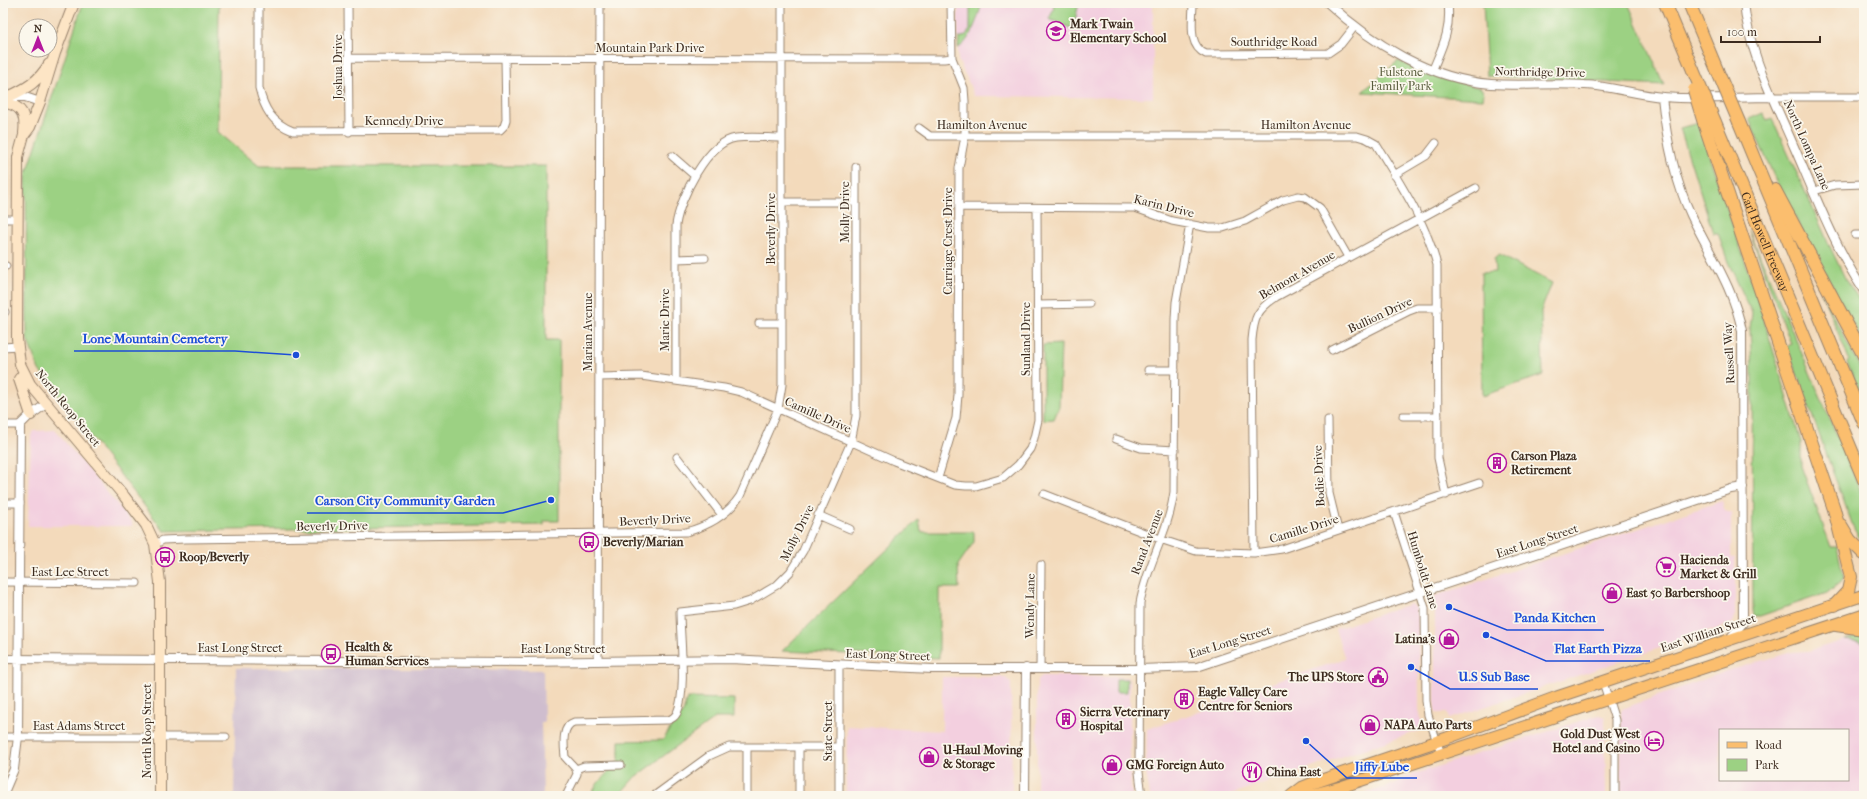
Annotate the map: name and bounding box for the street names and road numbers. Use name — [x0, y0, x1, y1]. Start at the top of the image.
street label: Joshua Drive — [331, 34, 345, 101]
street label: Southridge Road — [1231, 35, 1318, 49]
street label: Mountain Park Drive — [595, 41, 705, 55]
street label: Northridge Drive — [1495, 64, 1585, 80]
street label: North Lompa Lane — [1781, 98, 1833, 192]
street label: Kennedy Drive — [365, 114, 444, 128]
street label: Hamilton Avenue — [937, 118, 1027, 132]
street label: Hamilton Avenue — [1261, 118, 1351, 132]
street label: Molly Drive — [838, 181, 852, 243]
street label: Carriage Crest Drive — [941, 187, 955, 295]
street label: Carl Howell Freeway — [1738, 190, 1792, 295]
street label: Karin Drive — [1132, 192, 1196, 220]
street label: Beverly Drive — [764, 193, 778, 265]
street label: Belmont Avenue — [1257, 248, 1338, 302]
street label: Marie Drive — [658, 288, 672, 351]
street label: Marian Avenue — [581, 292, 595, 372]
street label: Bullion Drive — [1346, 294, 1415, 336]
street label: Sunland Drive — [1019, 302, 1033, 376]
street label: Russell Way — [1720, 321, 1738, 384]
street label: North Roop Street — [33, 367, 104, 450]
street label: Camille Drive — [782, 394, 854, 436]
street label: Bodie Drive — [1310, 445, 1328, 507]
street label: Molly Drive — [777, 502, 817, 564]
street label: Rand Avenue — [1128, 507, 1166, 577]
street label: Beverly Drive — [619, 511, 691, 529]
street label: Camille Drive — [1268, 512, 1340, 546]
street label: Beverly Drive — [296, 518, 368, 534]
street label: East Long Street — [1494, 521, 1580, 561]
street label: Humboldt Lane — [1405, 529, 1442, 611]
street label: East Lee Street — [31, 565, 109, 579]
street label: Wendy Lane — [1022, 573, 1038, 640]
street label: East William Street — [1659, 611, 1758, 655]
street label: East Long Street — [1187, 623, 1273, 661]
street label: East Long Street — [197, 641, 283, 655]
street label: East Long Street — [520, 642, 606, 656]
street label: East Long Street — [845, 647, 931, 664]
street label: North Roop Street — [140, 683, 154, 779]
street label: State Street — [821, 700, 835, 761]
street label: East Adams Street — [33, 719, 126, 733]

